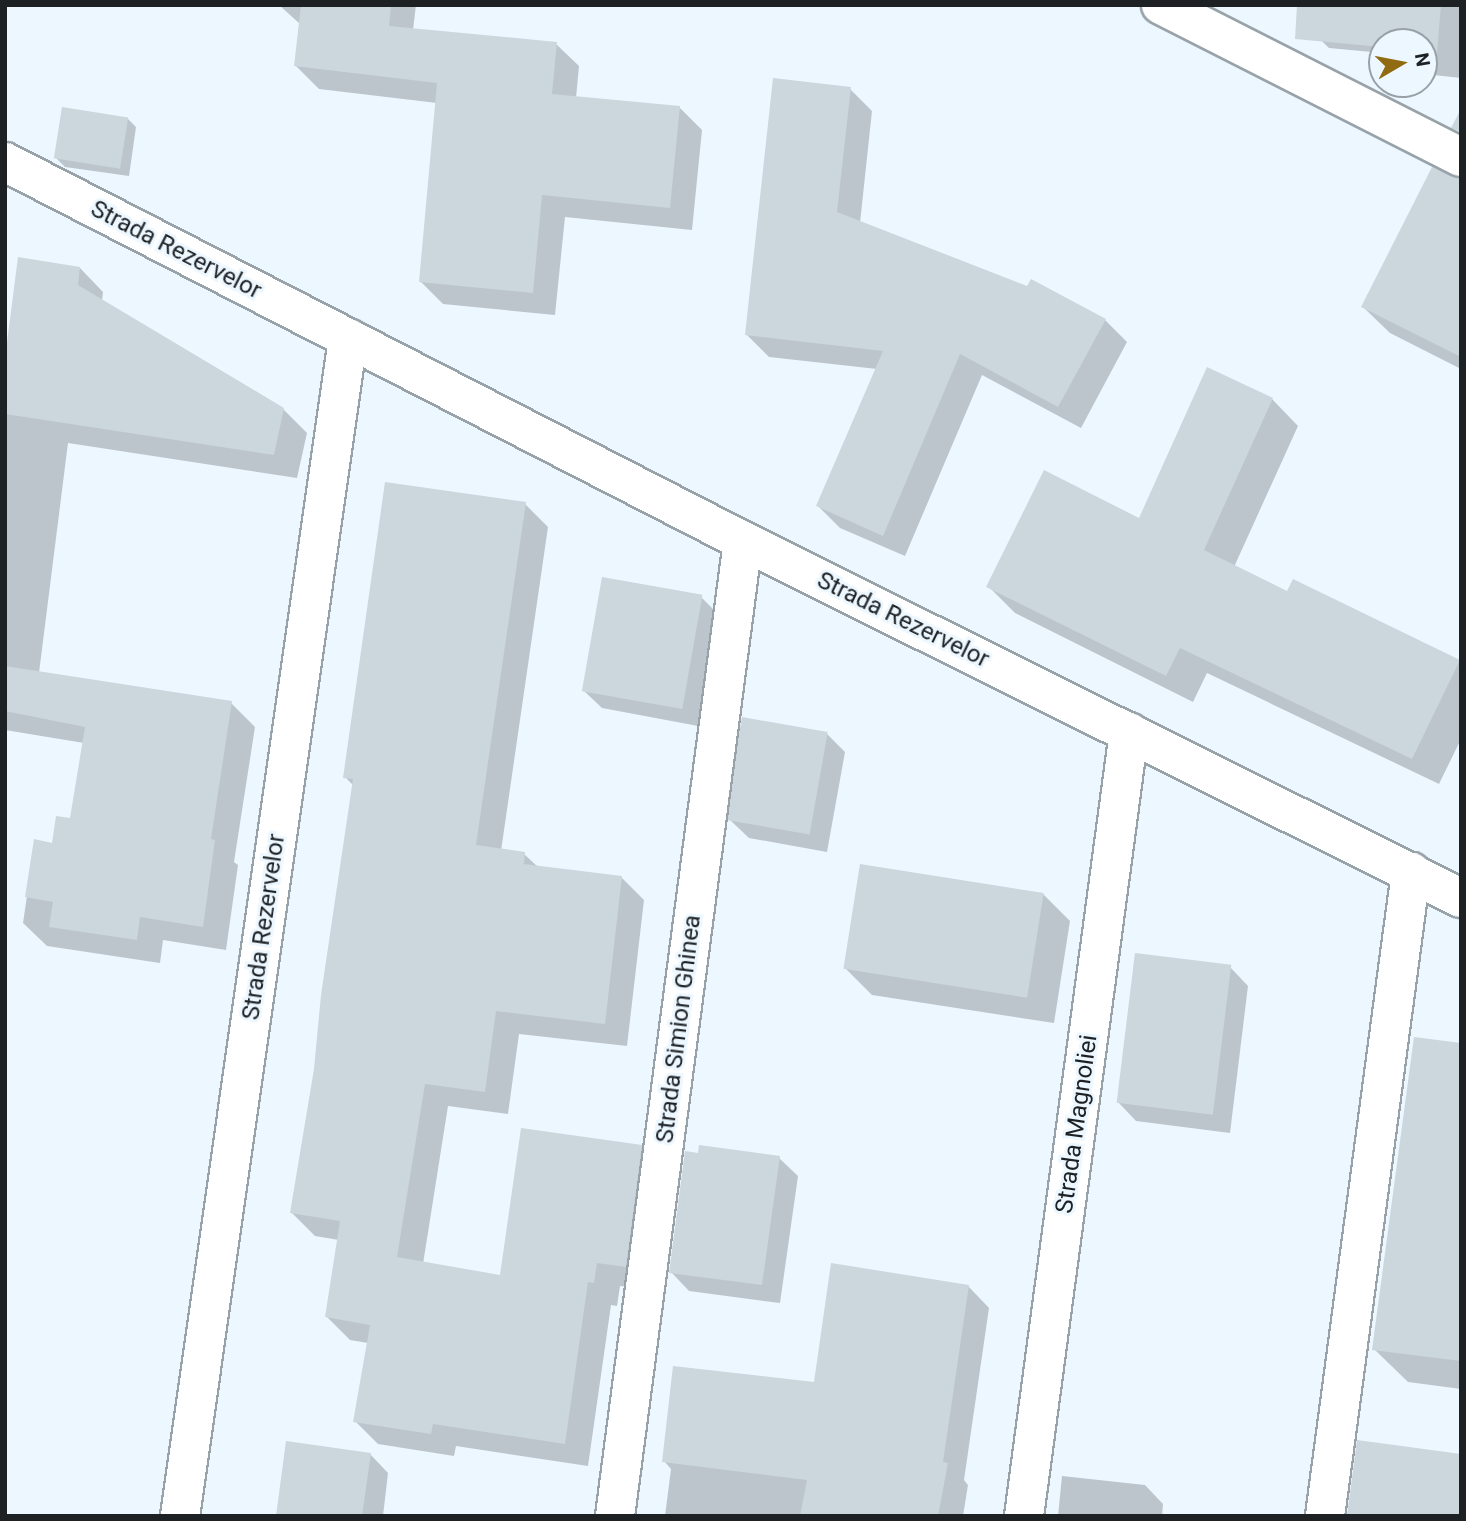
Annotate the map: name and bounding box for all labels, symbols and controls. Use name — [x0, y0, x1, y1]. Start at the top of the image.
north arrow — [1368, 28, 1438, 98]
text: N — [1410, 51, 1435, 68]
street label: Strada Rezervelor — [86, 195, 266, 305]
street label: Strada Rezervelor — [812, 566, 994, 674]
street label: Strada Rezervelor — [237, 832, 291, 1022]
street label: Strada Simion Ghinea — [651, 913, 707, 1145]
street label: Strada Magnoliei — [1050, 1033, 1104, 1215]

